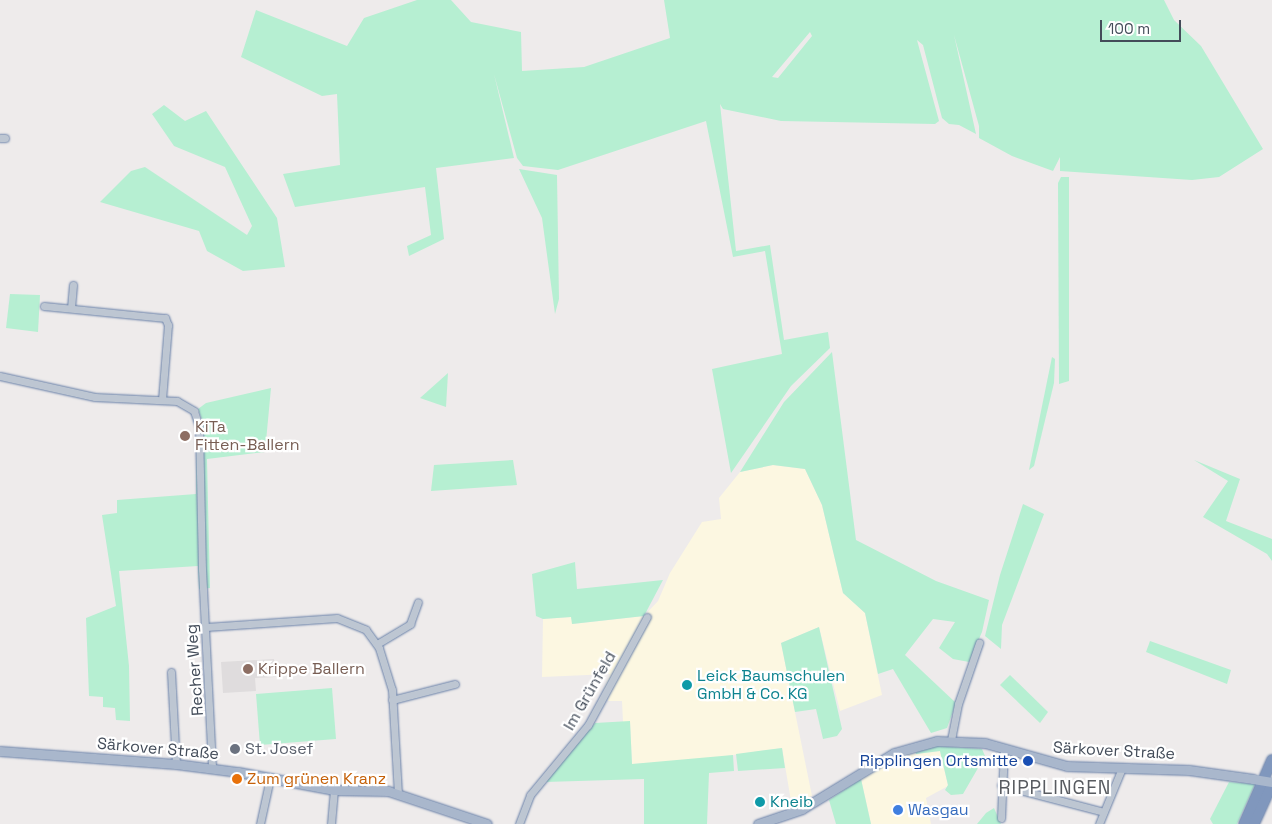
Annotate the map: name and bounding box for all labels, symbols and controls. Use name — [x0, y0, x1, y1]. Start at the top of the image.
scale bar — [1102, 10, 1183, 42]
text: 100 m — [1108, 19, 1150, 38]
place label: KiTa Fitten-Ballern — [195, 417, 300, 455]
marker: KiTa Fitten-Ballern — [179, 430, 191, 442]
street label: Recher Weg — [182, 623, 208, 717]
street label: Im Grünfeld — [560, 648, 620, 734]
place label: Krippe Ballern — [258, 659, 365, 679]
marker: Krippe Ballern — [242, 663, 254, 675]
place label: Leick Baumschulen GmbH & Co. KG — [697, 666, 845, 704]
marker: Leick Baumschulen GmbH & Co. KG — [681, 679, 693, 691]
street label: Särkover Straße — [96, 734, 220, 764]
street label: Särkover Straße — [1052, 738, 1176, 764]
place label: St. Josef — [245, 739, 314, 759]
marker: St. Josef — [229, 743, 241, 755]
place label: Ripplingen Ortsmitte — [860, 751, 1018, 771]
marker: Ripplingen Ortsmitte — [1022, 755, 1034, 767]
place label: Zum grünen Kranz — [247, 769, 386, 789]
marker: Zum grünen Kranz — [231, 773, 243, 785]
district label: RIPPLINGEN — [997, 777, 1113, 799]
place label: Kneib — [770, 792, 813, 812]
marker: Kneib — [754, 796, 766, 808]
place label: Wasgau — [908, 800, 968, 820]
marker: Wasgau — [892, 804, 904, 816]

